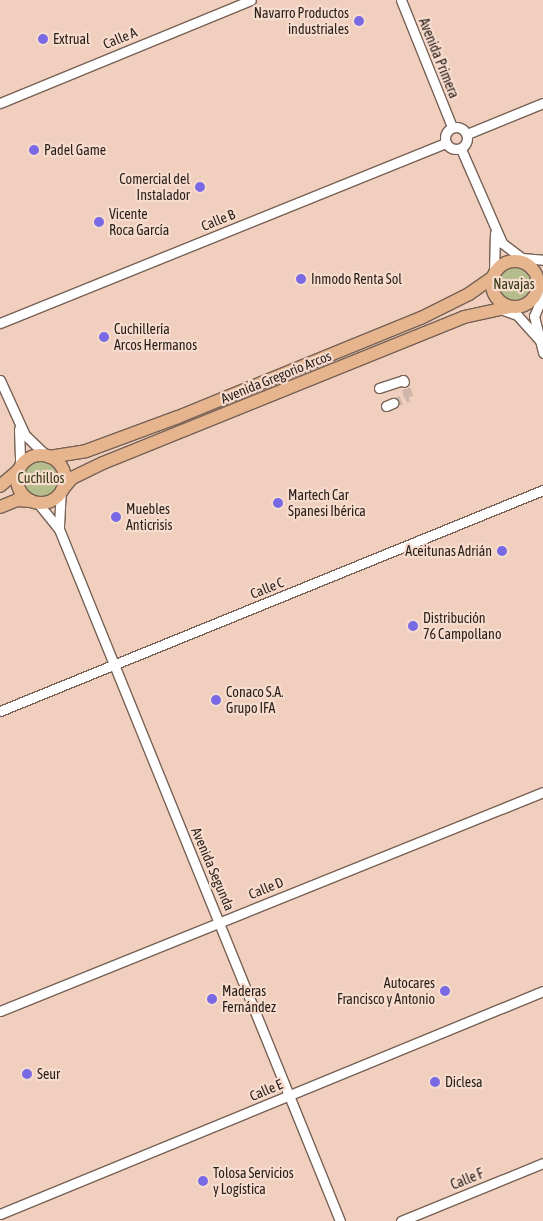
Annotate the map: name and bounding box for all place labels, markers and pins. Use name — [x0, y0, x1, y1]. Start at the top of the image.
place label: Navarro Productos industriales — [254, 5, 349, 38]
marker: Navarro Productos industriales — [353, 15, 365, 27]
place label: Extrual — [53, 31, 90, 47]
marker: Extrual — [37, 33, 49, 45]
place label: Padel Game — [44, 142, 106, 158]
marker: Padel Game — [28, 144, 40, 156]
place label: Comercial del Instalador — [119, 171, 190, 203]
marker: Comercial del Instalador — [194, 181, 206, 193]
place label: Vicente Roca García — [109, 206, 169, 238]
marker: Vicente Roca García — [93, 216, 105, 228]
place label: Inmodo Renta Sol — [311, 271, 402, 287]
marker: Inmodo Renta Sol — [295, 273, 307, 285]
place label: Cuchillería Arcos Hermanos — [114, 321, 197, 354]
marker: Cuchillería Arcos Hermanos — [98, 331, 110, 343]
place label: Martech Car Spanesi Ibérica — [288, 487, 366, 520]
marker: Martech Car Spanesi Ibérica — [272, 497, 284, 509]
place label: Muebles Anticrisis — [126, 501, 173, 534]
marker: Muebles Anticrisis — [110, 511, 122, 523]
place label: Aceitunas Adrián — [405, 543, 492, 559]
marker: Aceitunas Adrián — [496, 545, 508, 557]
place label: Distribución 76 Campollano — [423, 610, 501, 642]
marker: Distribución 76 Campollano — [407, 620, 419, 632]
place label: Conaco S.A. Grupo IFA — [226, 684, 284, 716]
marker: Conaco S.A. Grupo IFA — [210, 694, 222, 706]
place label: Autocares Francisco y Antonio — [337, 975, 435, 1008]
place label: Maderas Fernández — [222, 983, 276, 1016]
marker: Autocares Francisco y Antonio — [439, 985, 451, 997]
marker: Maderas Fernández — [206, 993, 218, 1005]
place label: Seur — [37, 1066, 60, 1082]
marker: Seur — [21, 1068, 33, 1080]
place label: Diclesa — [445, 1074, 483, 1090]
marker: Diclesa — [429, 1076, 441, 1088]
place label: Tolosa Servicios y Logística — [213, 1165, 294, 1198]
marker: Tolosa Servicios y Logística — [197, 1175, 209, 1187]

